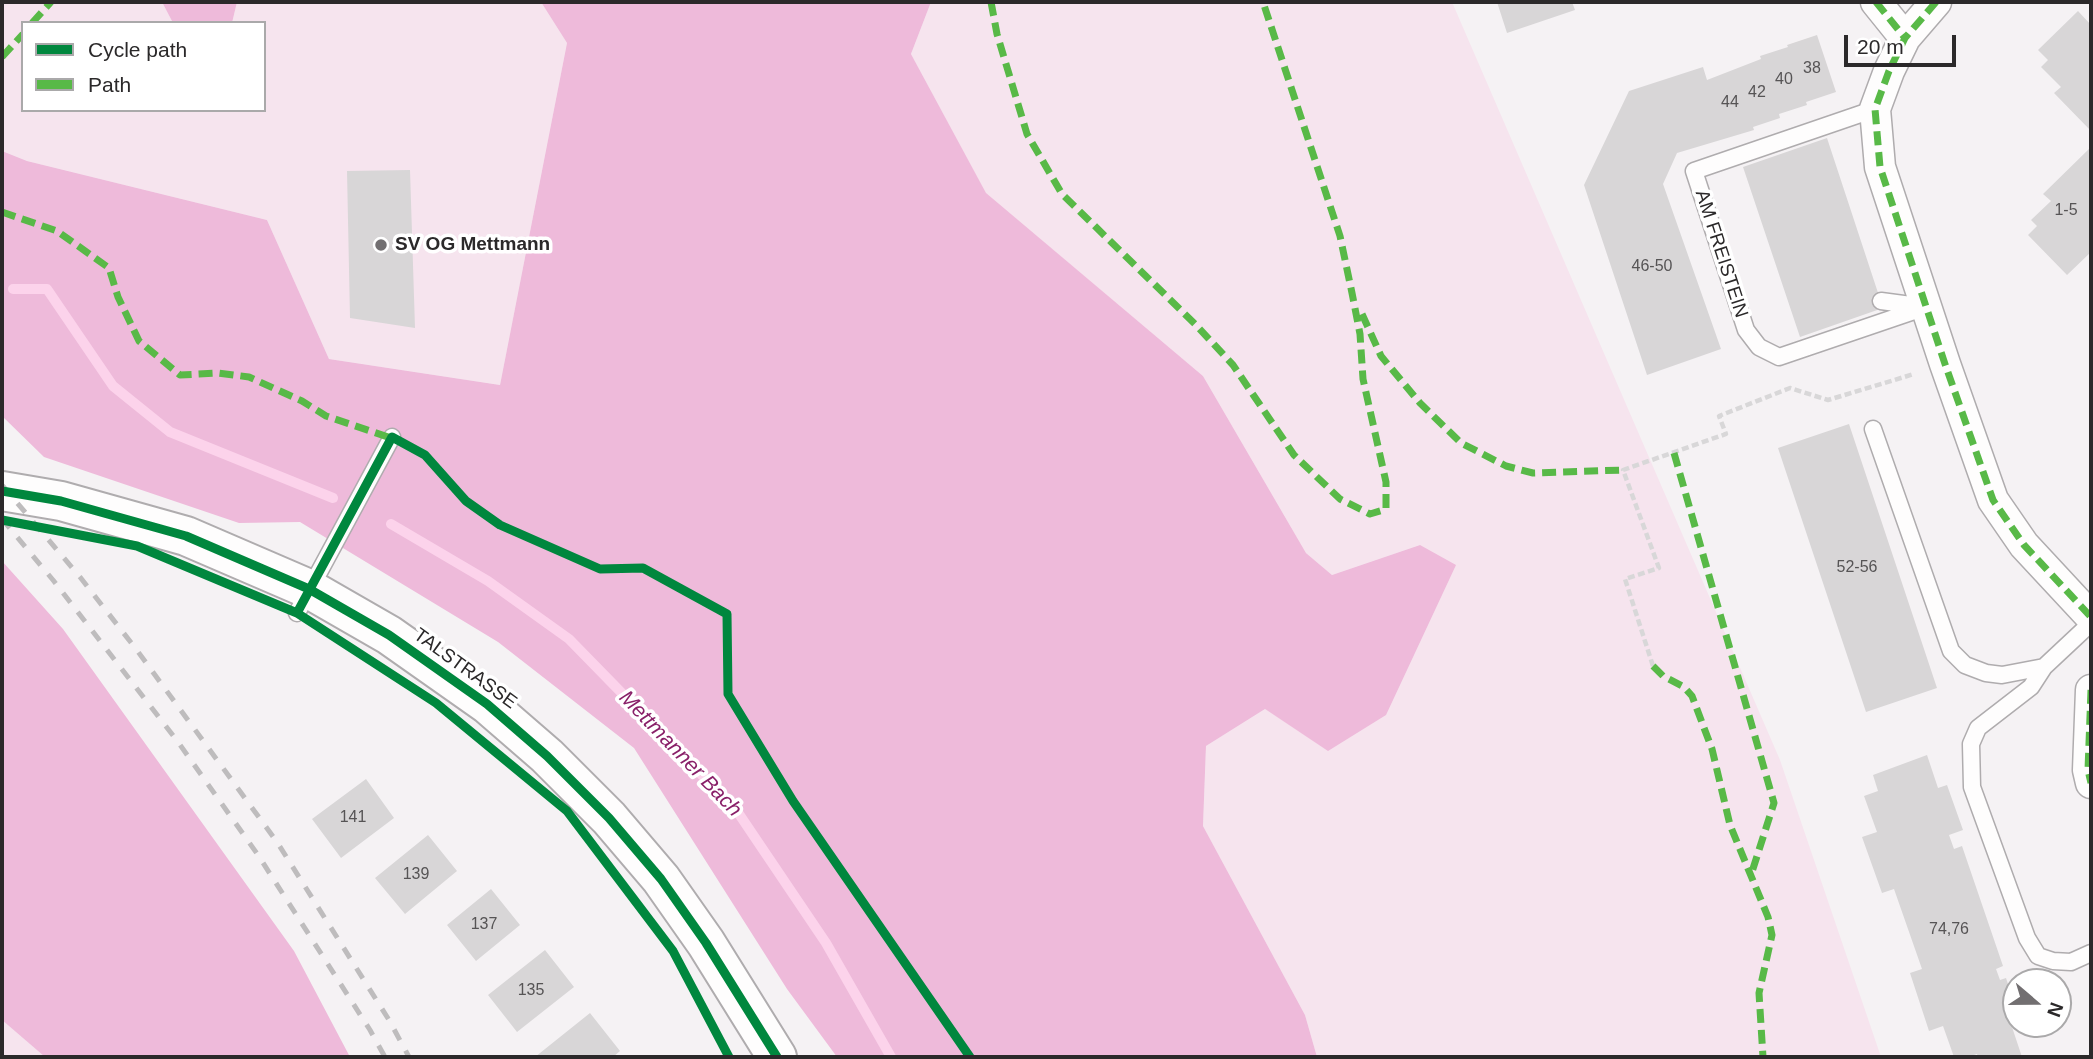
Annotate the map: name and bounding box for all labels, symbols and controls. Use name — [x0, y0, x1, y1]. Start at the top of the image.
legend — [21, 21, 266, 112]
scale bar — [1848, 21, 1960, 65]
text: 20 m — [1857, 35, 1904, 58]
text: Cycle path — [88, 38, 187, 61]
house number: 38 — [1803, 59, 1821, 79]
house number: 40 — [1775, 70, 1793, 90]
text: Path — [88, 73, 131, 96]
house number: 42 — [1748, 83, 1766, 103]
house number: 44 — [1721, 93, 1739, 113]
street label: AM FREISTEIN — [1690, 187, 1752, 321]
house number: 1-5 — [2054, 201, 2078, 221]
place label: SV OG Mettmann — [395, 234, 550, 256]
marker: SV OG Mettmann — [373, 237, 389, 253]
house number: 46-50 — [1632, 257, 1672, 277]
house number: 52-56 — [1837, 558, 1877, 578]
street label: TALSTRASSE — [409, 624, 521, 714]
water label: Mettmanner Bach — [613, 686, 747, 822]
house number: 141 — [340, 808, 366, 828]
house number: 139 — [403, 865, 429, 885]
house number: 137 — [471, 915, 497, 935]
house number: 74,76 — [1929, 920, 1969, 940]
north arrow — [2002, 968, 2072, 1038]
house number: 135 — [518, 981, 544, 1001]
text: N — [2043, 1000, 2068, 1020]

